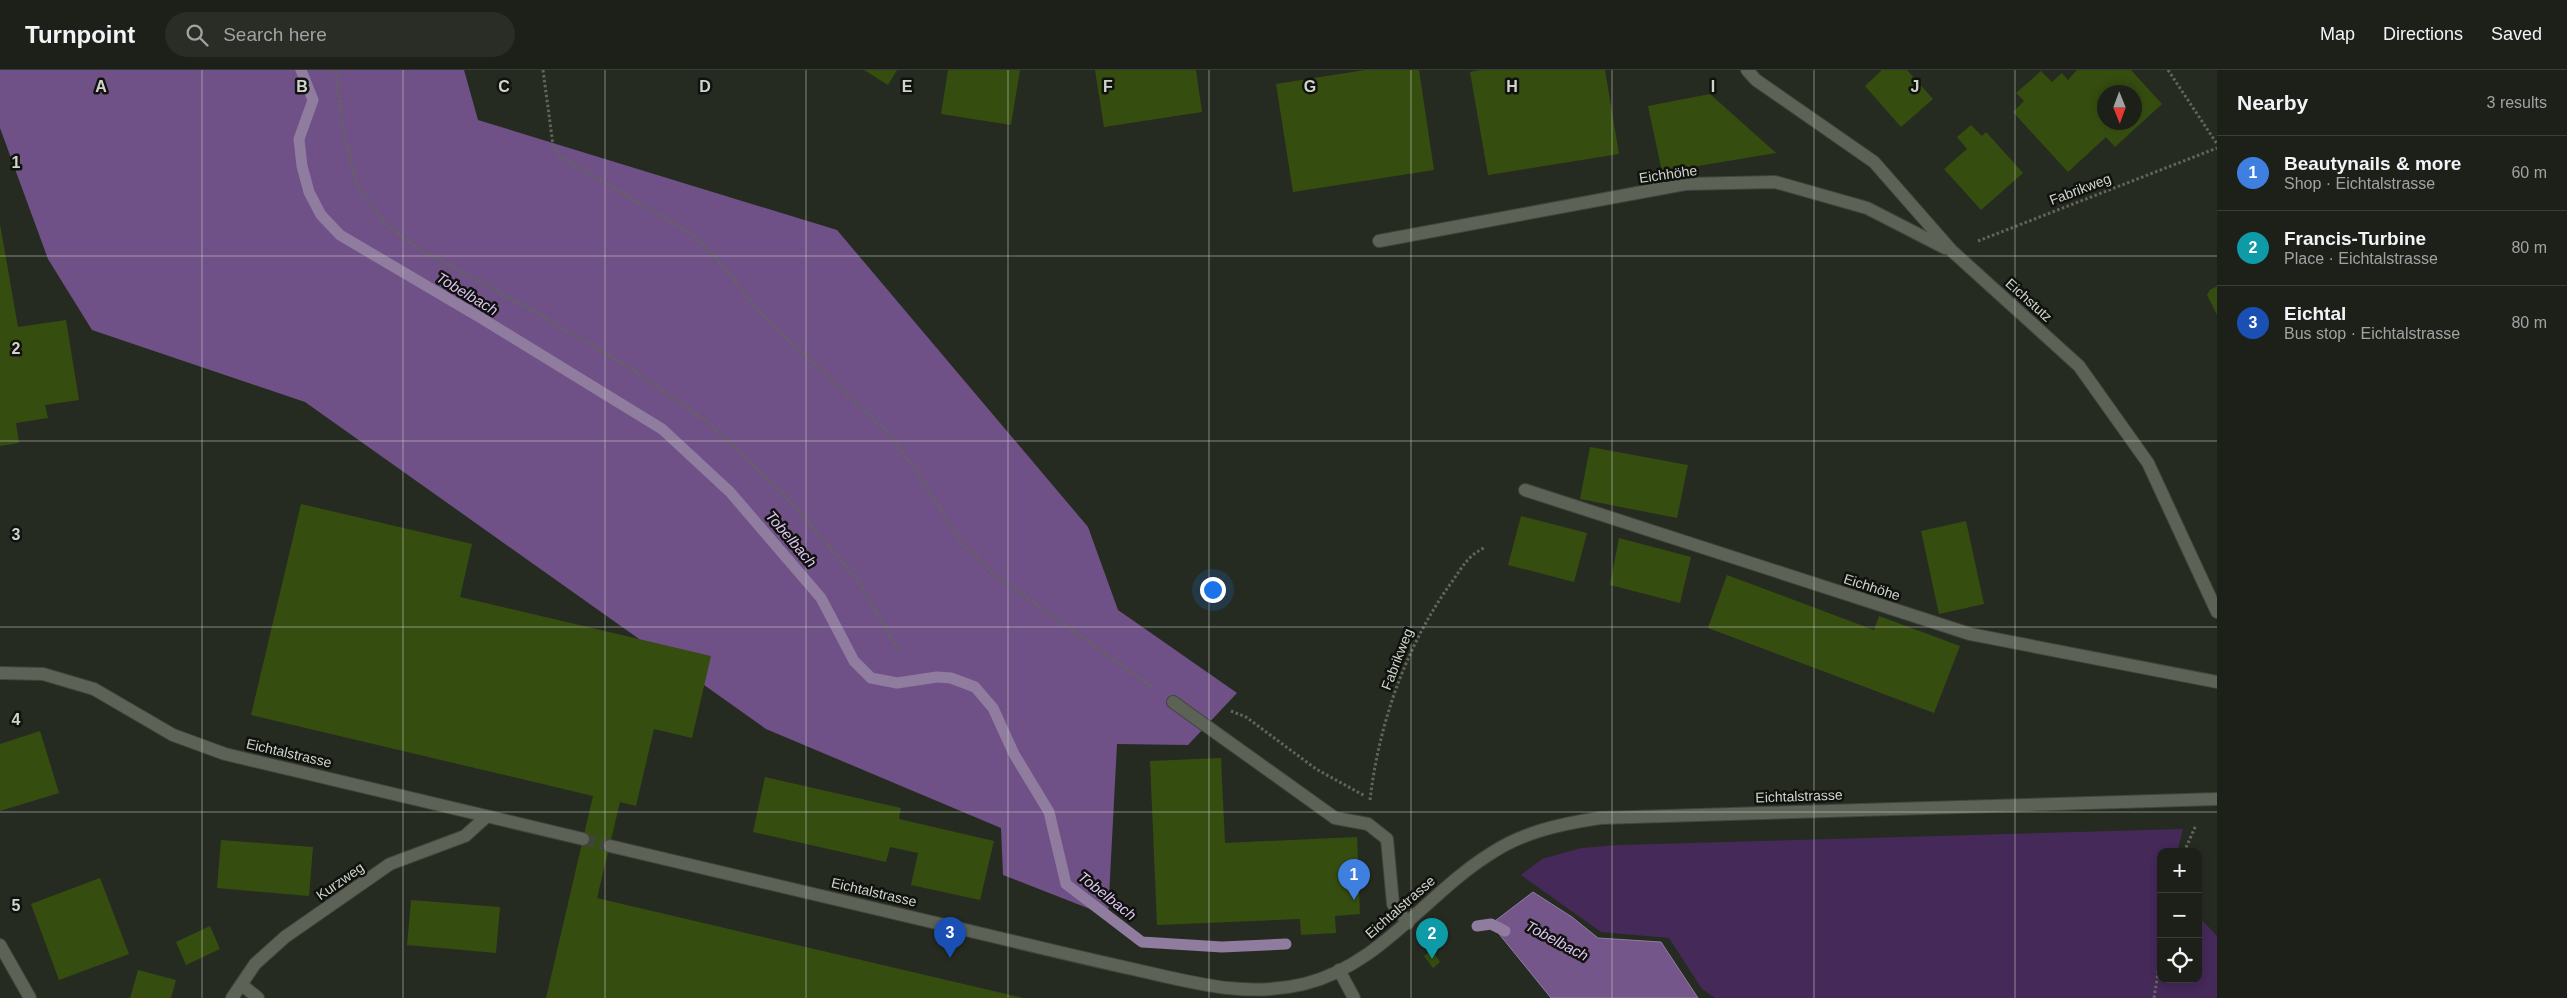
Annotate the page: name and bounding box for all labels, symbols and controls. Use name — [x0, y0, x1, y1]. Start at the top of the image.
search box — [165, 12, 515, 57]
text: Turnpoint — [25, 21, 135, 48]
icon: search — [183, 21, 211, 49]
text: Search here — [223, 24, 327, 45]
text: Map — [2320, 24, 2355, 44]
text: Directions — [2383, 24, 2463, 44]
text: Saved — [2491, 24, 2542, 44]
text: A — [95, 78, 107, 95]
text: B — [296, 78, 308, 95]
text: C — [498, 78, 510, 95]
text: D — [699, 78, 711, 95]
text: E — [902, 78, 913, 95]
text: F — [1103, 78, 1113, 95]
text: G — [1304, 78, 1316, 95]
text: H — [1506, 78, 1518, 95]
text: I — [1711, 78, 1715, 95]
text: J — [1911, 78, 1919, 95]
north arrow — [2097, 85, 2142, 130]
text: Nearby — [2237, 91, 2308, 114]
text: 3 results — [2487, 94, 2547, 111]
text: Beautynails & more — [2284, 153, 2461, 174]
text: 1 — [12, 154, 21, 171]
street label: Eichhöhe — [1638, 162, 1698, 186]
text: 1 — [2249, 164, 2257, 181]
text: 60 m — [2511, 164, 2547, 181]
street label: Fabrikweg — [2047, 170, 2113, 208]
text: Shop · Eichtalstrasse — [2284, 175, 2435, 192]
text: Francis-Turbine — [2284, 228, 2426, 249]
text: 2 — [2249, 239, 2257, 256]
text: 80 m — [2511, 239, 2547, 256]
text: Place · Eichtalstrasse — [2284, 250, 2438, 267]
water label: Tobelbach — [433, 269, 501, 319]
street label: Eichstutz — [2003, 275, 2055, 325]
text: Eichtal — [2284, 303, 2346, 324]
text: 3 — [2249, 314, 2257, 331]
text: 80 m — [2511, 314, 2547, 331]
text: Bus stop · Eichtalstrasse — [2284, 325, 2460, 342]
text: 2 — [12, 340, 21, 357]
water label: Tobelbach — [762, 507, 820, 570]
text: 3 — [12, 526, 21, 543]
street label: Eichhöhe — [1842, 570, 1902, 604]
your location — [1200, 577, 1226, 603]
street label: Fabrikweg — [1378, 626, 1416, 692]
text: 4 — [12, 711, 21, 728]
street label: Eichtalstrasse — [245, 735, 333, 771]
street label: Eichtalstrasse — [1755, 786, 1843, 806]
map controls — [2157, 848, 2202, 983]
button: + — [2157, 848, 2202, 893]
street label: Kurzweg — [313, 859, 367, 903]
pin: 1 — [1338, 859, 1370, 900]
water label: Tobelbach — [1075, 868, 1140, 923]
street label: Eichtalstrasse — [1362, 872, 1438, 942]
street label: Eichtalstrasse — [830, 874, 918, 910]
button: − — [2157, 893, 2202, 938]
text: 5 — [12, 897, 21, 914]
pin: 3 — [934, 917, 966, 958]
water label: Tobelbach — [1523, 917, 1592, 964]
pin: 2 — [1416, 918, 1448, 959]
button: locate — [2157, 938, 2202, 983]

